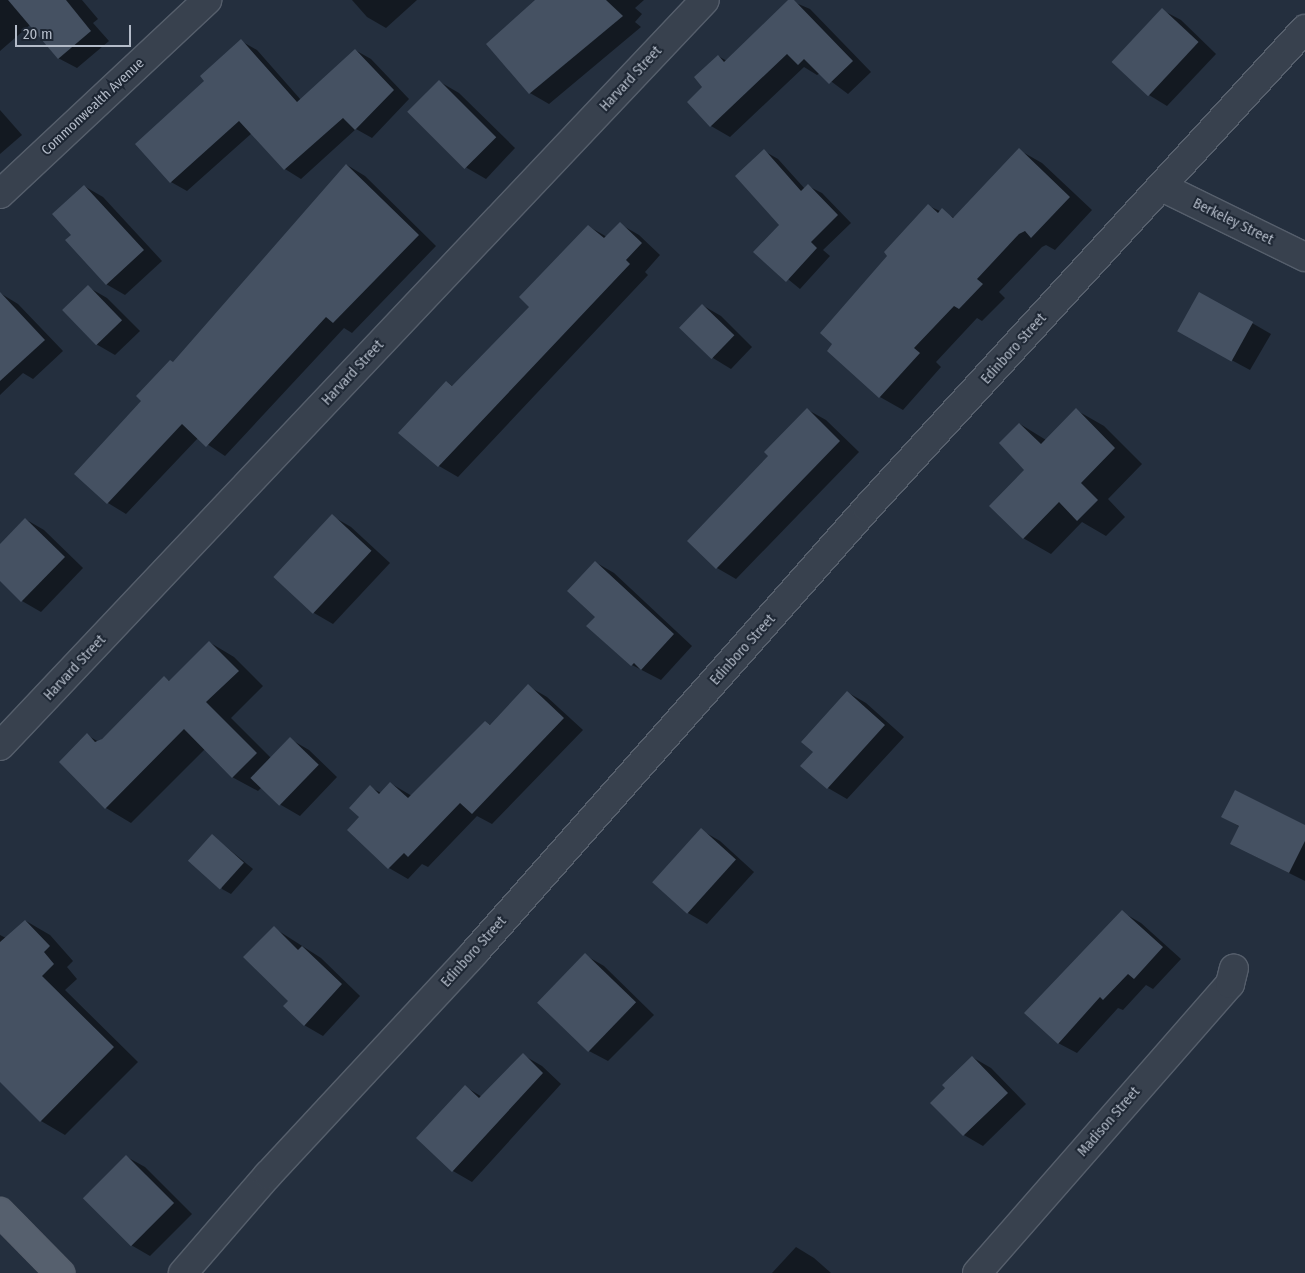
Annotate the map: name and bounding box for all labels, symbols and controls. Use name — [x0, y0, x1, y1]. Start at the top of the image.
scale bar — [18, 15, 134, 47]
text: 20 m — [23, 25, 53, 43]
street label: Harvard Street — [597, 43, 665, 115]
street label: Commonwealth Avenue — [38, 55, 148, 159]
street label: Berkeley Street — [1190, 195, 1276, 249]
street label: Edinboro Street — [978, 310, 1050, 388]
street label: Harvard Street — [319, 337, 387, 409]
street label: Edinboro Street — [707, 611, 779, 689]
street label: Harvard Street — [41, 632, 109, 704]
street label: Edinboro Street — [438, 913, 510, 991]
street label: Madison Street — [1074, 1084, 1144, 1160]

